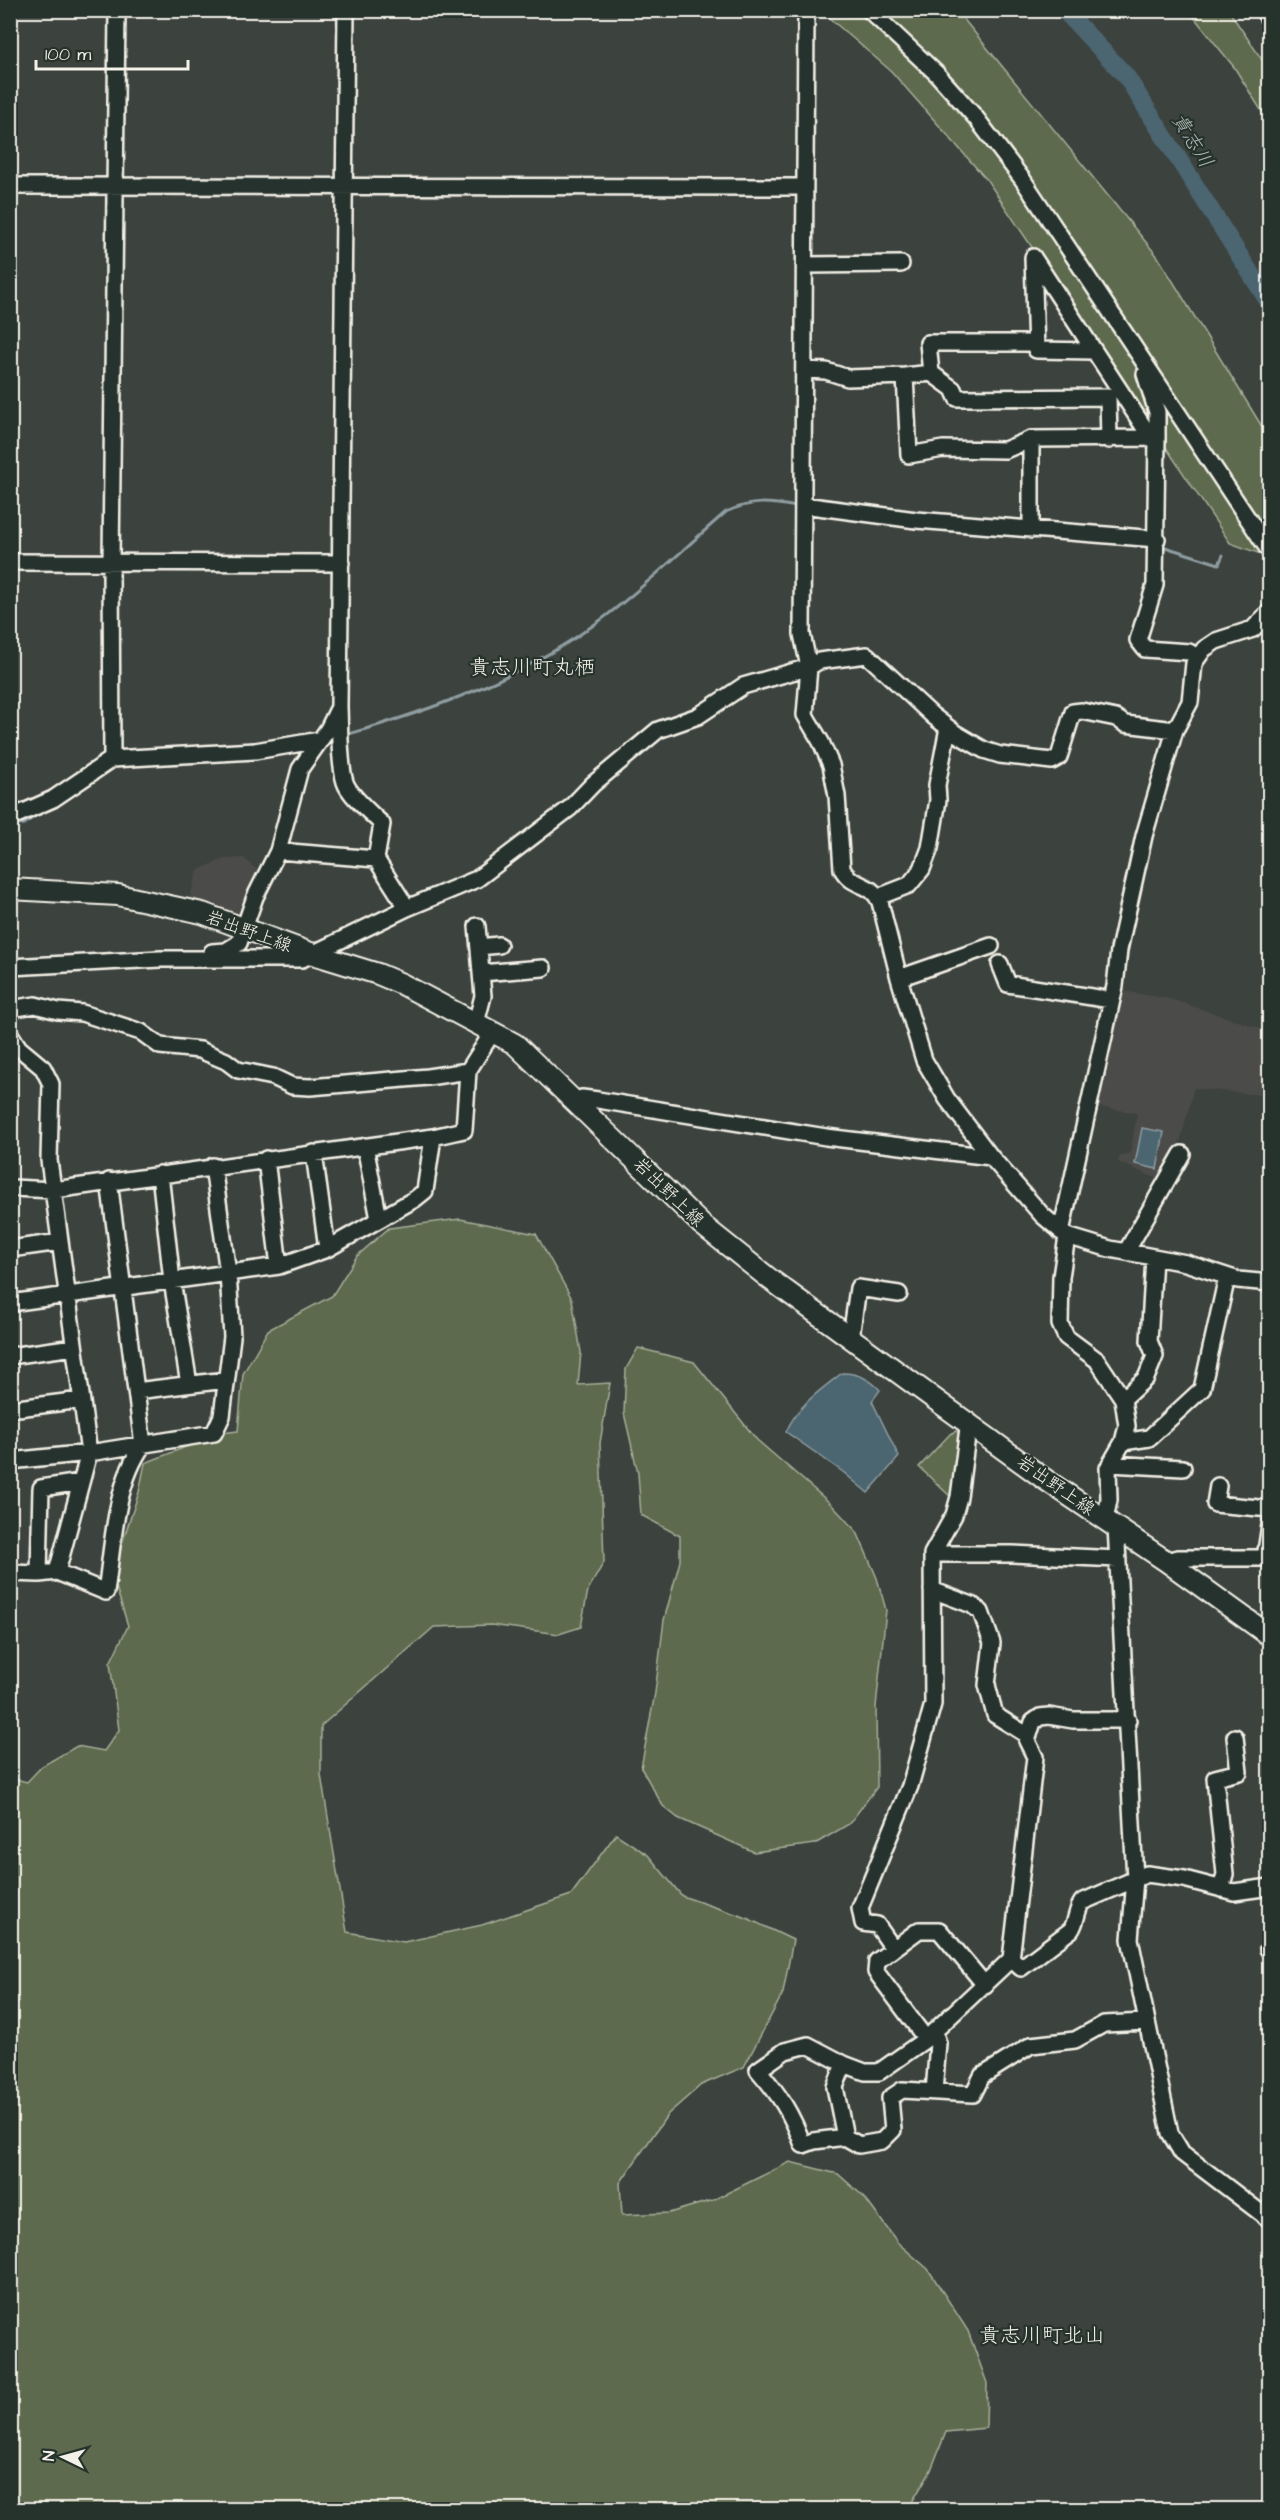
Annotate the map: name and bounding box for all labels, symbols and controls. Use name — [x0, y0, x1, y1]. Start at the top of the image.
scale bar — [36, 33, 188, 71]
text: 100 m — [45, 42, 91, 67]
water label: 貴志川 — [1164, 108, 1220, 173]
district label: 貴志川町丸栖 — [469, 653, 595, 682]
street label: 岩出野上線 — [202, 904, 295, 959]
street label: 岩出野上線 — [628, 1152, 710, 1233]
street label: 岩出野上線 — [1012, 1449, 1100, 1521]
district label: 貴志川町北山 — [979, 2321, 1105, 2350]
north arrow — [33, 2427, 93, 2487]
text: N — [38, 2450, 60, 2462]

